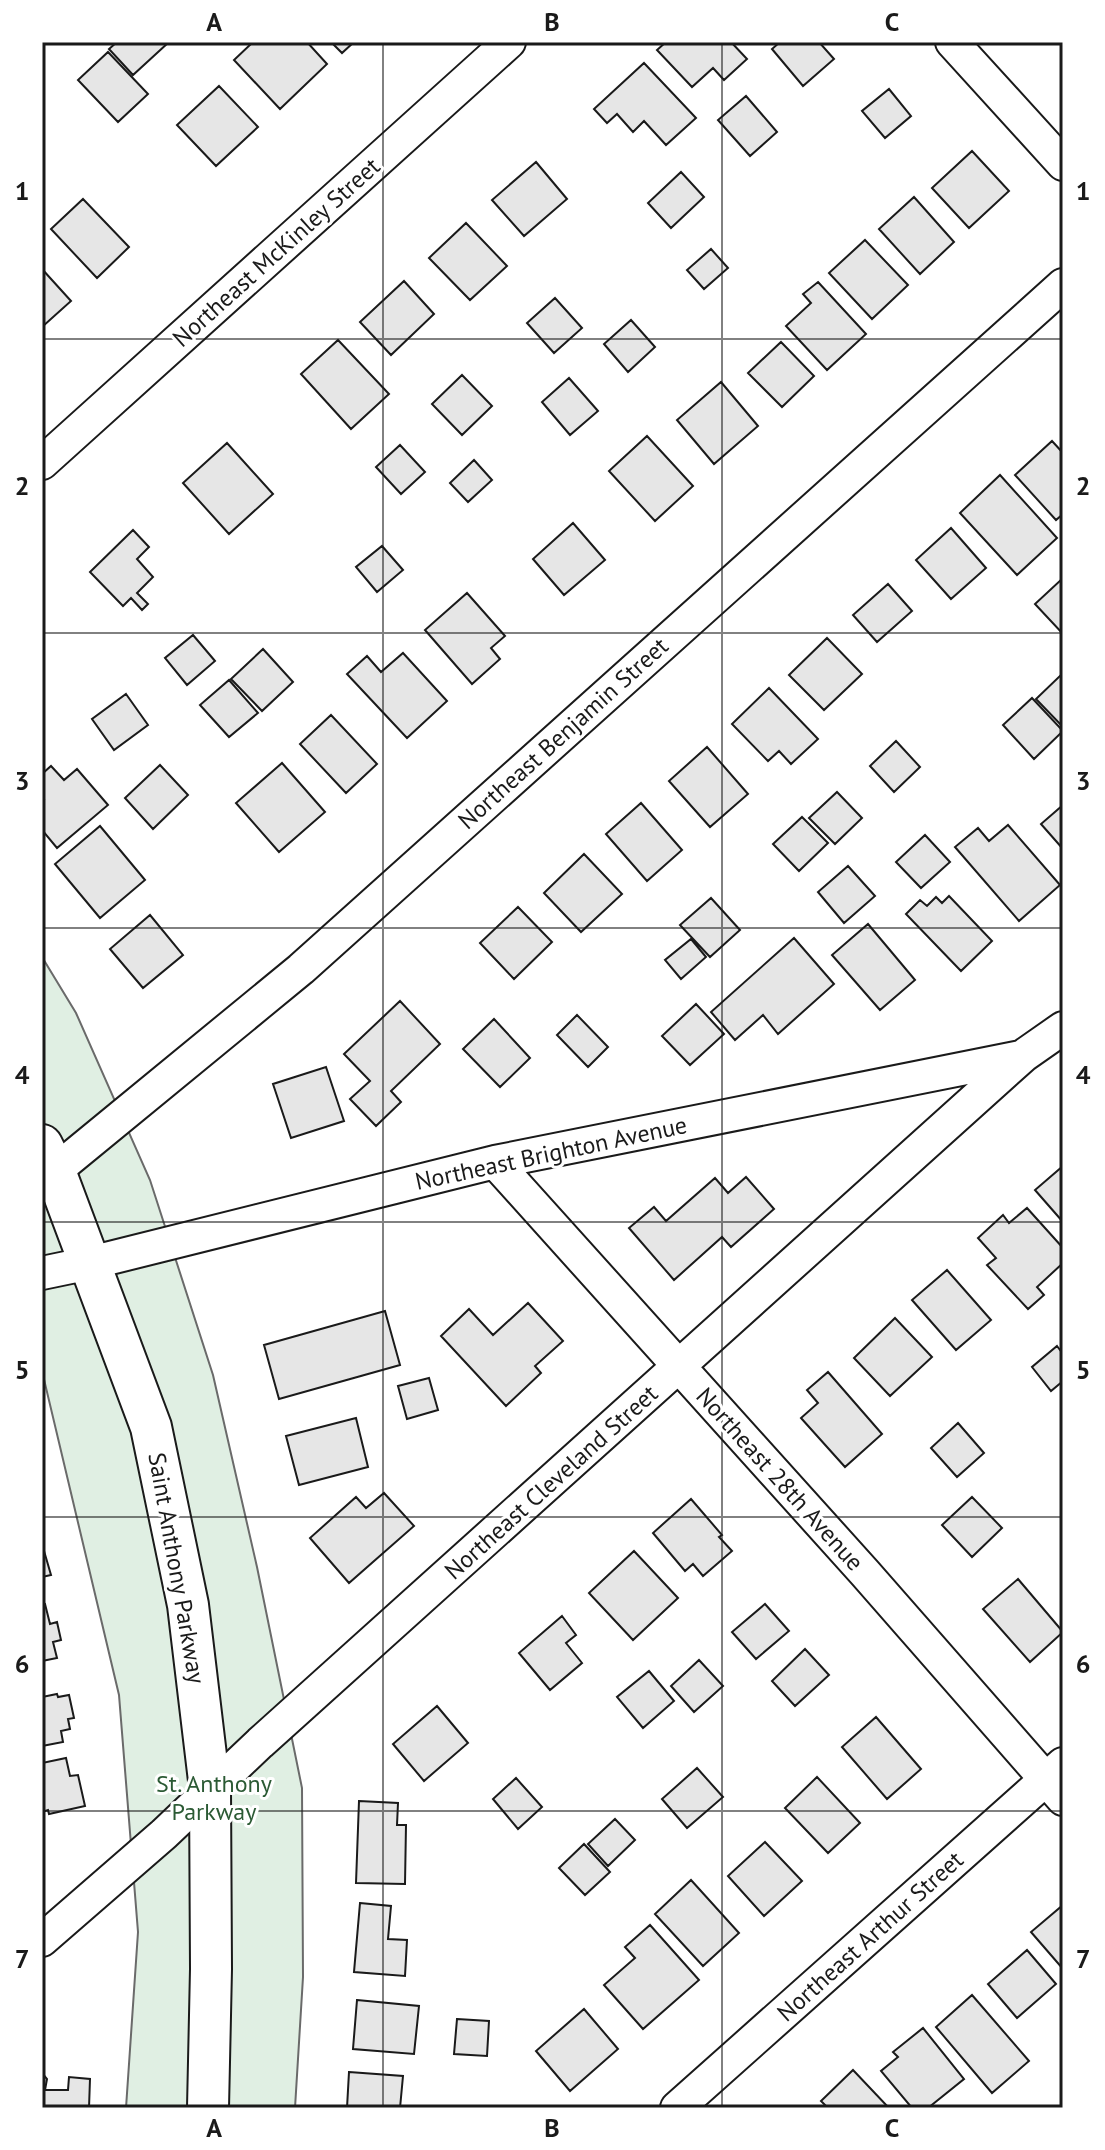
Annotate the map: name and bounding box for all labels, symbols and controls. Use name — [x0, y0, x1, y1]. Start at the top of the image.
text: A — [206, 5, 222, 38]
text: B — [544, 5, 560, 38]
text: C — [885, 5, 899, 38]
street label: Northeast McKinley Street — [166, 151, 386, 353]
text: 1 — [15, 174, 29, 207]
text: 1 — [1076, 174, 1090, 207]
text: 2 — [15, 469, 29, 502]
text: 2 — [1076, 469, 1090, 502]
street label: Northeast Benjamin Street — [451, 630, 675, 836]
text: 3 — [15, 764, 29, 797]
text: 3 — [1076, 764, 1090, 797]
text: 4 — [15, 1058, 30, 1091]
text: 4 — [1076, 1058, 1091, 1091]
street label: Northeast Brighton Avenue — [412, 1109, 690, 1197]
text: 5 — [15, 1353, 29, 1386]
text: 5 — [1076, 1353, 1090, 1386]
street label: Northeast Cleveland Street — [438, 1378, 664, 1586]
street label: Northeast 28th Avenue — [690, 1381, 870, 1577]
street label: Saint Anthony Parkway — [141, 1450, 213, 1686]
text: 6 — [15, 1647, 29, 1680]
text: 6 — [1076, 1647, 1090, 1680]
park label: St. Anthony Parkway — [156, 1768, 272, 1827]
street label: Northeast Arthur Street — [770, 1844, 970, 2028]
text: 7 — [15, 1942, 29, 1975]
text: 7 — [1076, 1942, 1090, 1975]
text: A — [206, 2111, 222, 2144]
text: B — [544, 2111, 560, 2144]
text: C — [885, 2111, 899, 2144]

